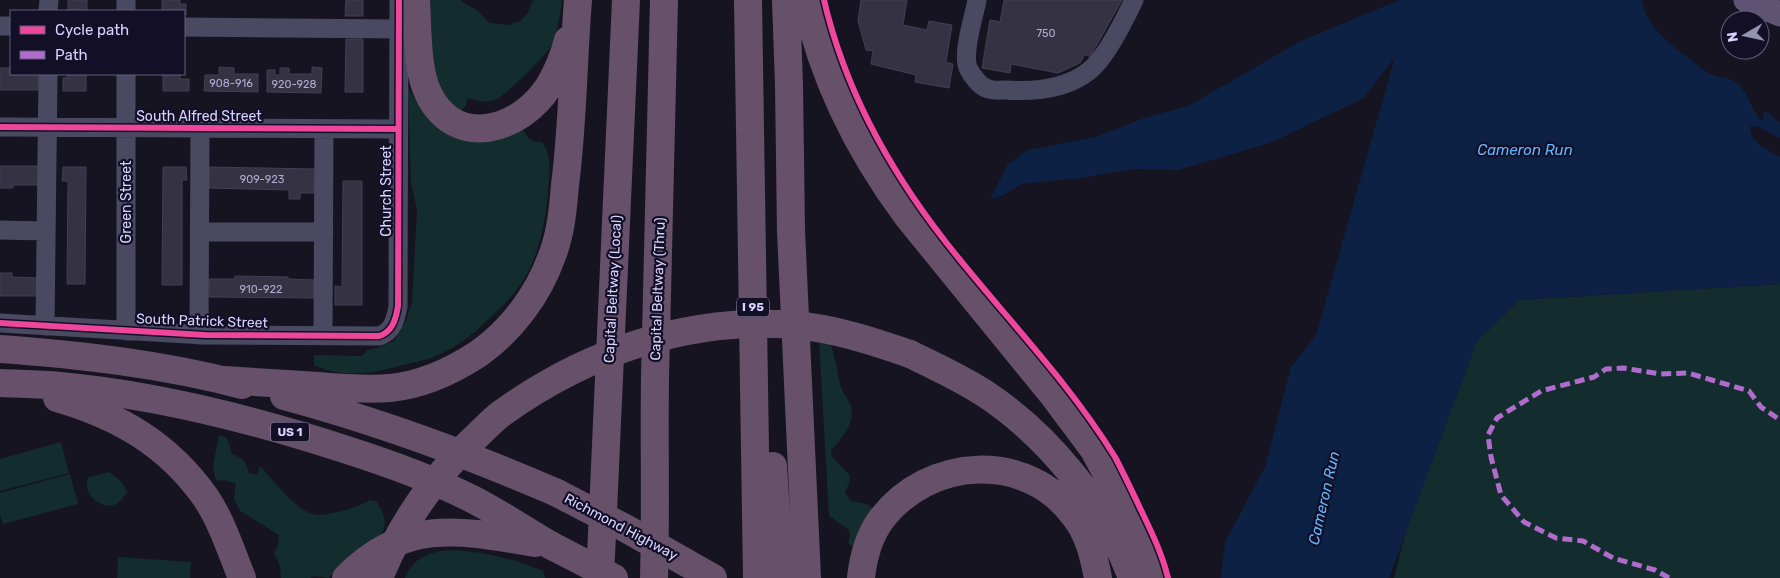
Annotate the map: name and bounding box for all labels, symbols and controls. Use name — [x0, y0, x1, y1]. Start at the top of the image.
legend — [10, 10, 185, 75]
north arrow — [1720, 10, 1770, 60]
text: Cycle path — [55, 21, 129, 39]
house number: 750 — [1036, 27, 1056, 40]
text: N — [1723, 31, 1742, 43]
text: Path — [55, 46, 88, 64]
house number: 908-916 — [209, 77, 253, 90]
house number: 920-928 — [271, 78, 317, 91]
street label: South Alfred Street — [136, 108, 262, 125]
water label: Cameron Run — [1477, 141, 1573, 159]
street label: Church Street — [378, 145, 395, 237]
street label: Green Street — [118, 160, 135, 243]
house number: 909-923 — [240, 173, 285, 186]
street label: Capital Beltway (Local) — [601, 214, 625, 364]
street label: Capital Beltway (Thru) — [647, 217, 669, 361]
house number: 910-922 — [240, 283, 282, 296]
road number: I 95 — [737, 298, 769, 316]
street label: South Patrick Street — [136, 310, 269, 332]
road number: US 1 — [271, 422, 309, 442]
water label: Cameron Run — [1304, 449, 1344, 547]
street label: Richmond Highway — [561, 490, 681, 564]

